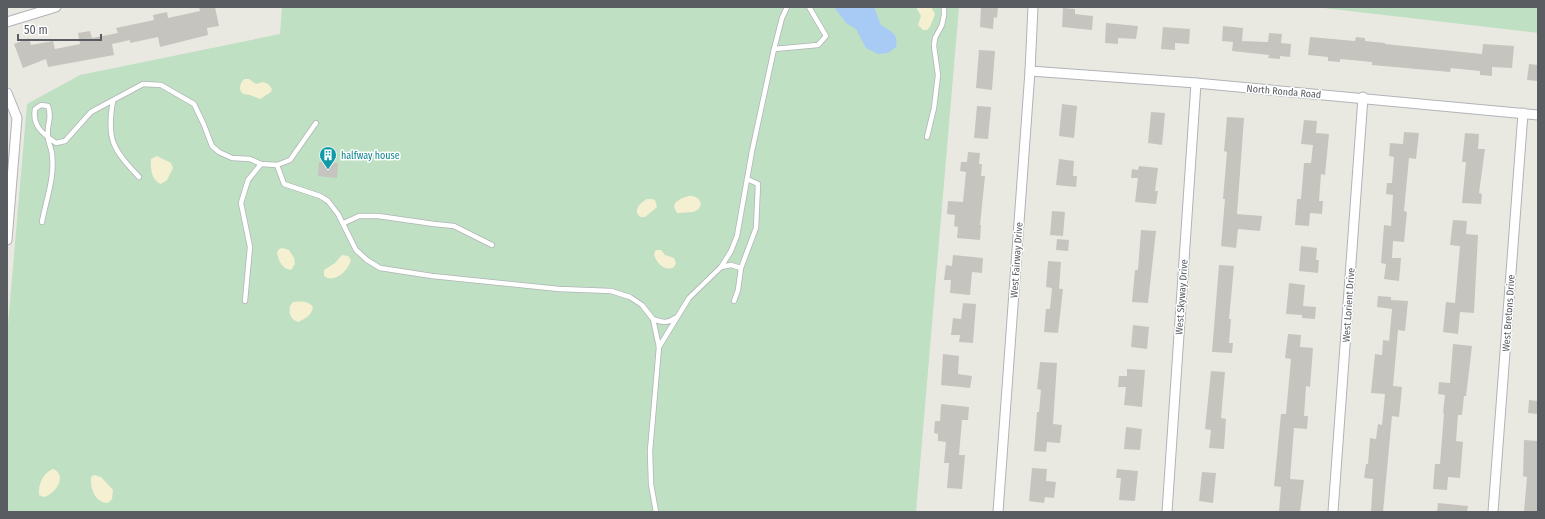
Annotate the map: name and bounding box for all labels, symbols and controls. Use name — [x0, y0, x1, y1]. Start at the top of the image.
scale bar — [18, 16, 101, 42]
text: 50 m — [24, 23, 48, 37]
street label: North Ronda Road — [1246, 83, 1322, 101]
building icon: halfway house — [318, 145, 338, 170]
place label: halfway house — [341, 150, 400, 162]
street label: West Fairway Drive — [1008, 222, 1026, 298]
street label: West Skyway Drive — [1173, 259, 1191, 335]
street label: West Lorient Drive — [1340, 267, 1358, 343]
street label: West Bretons Drive — [1500, 274, 1518, 352]

